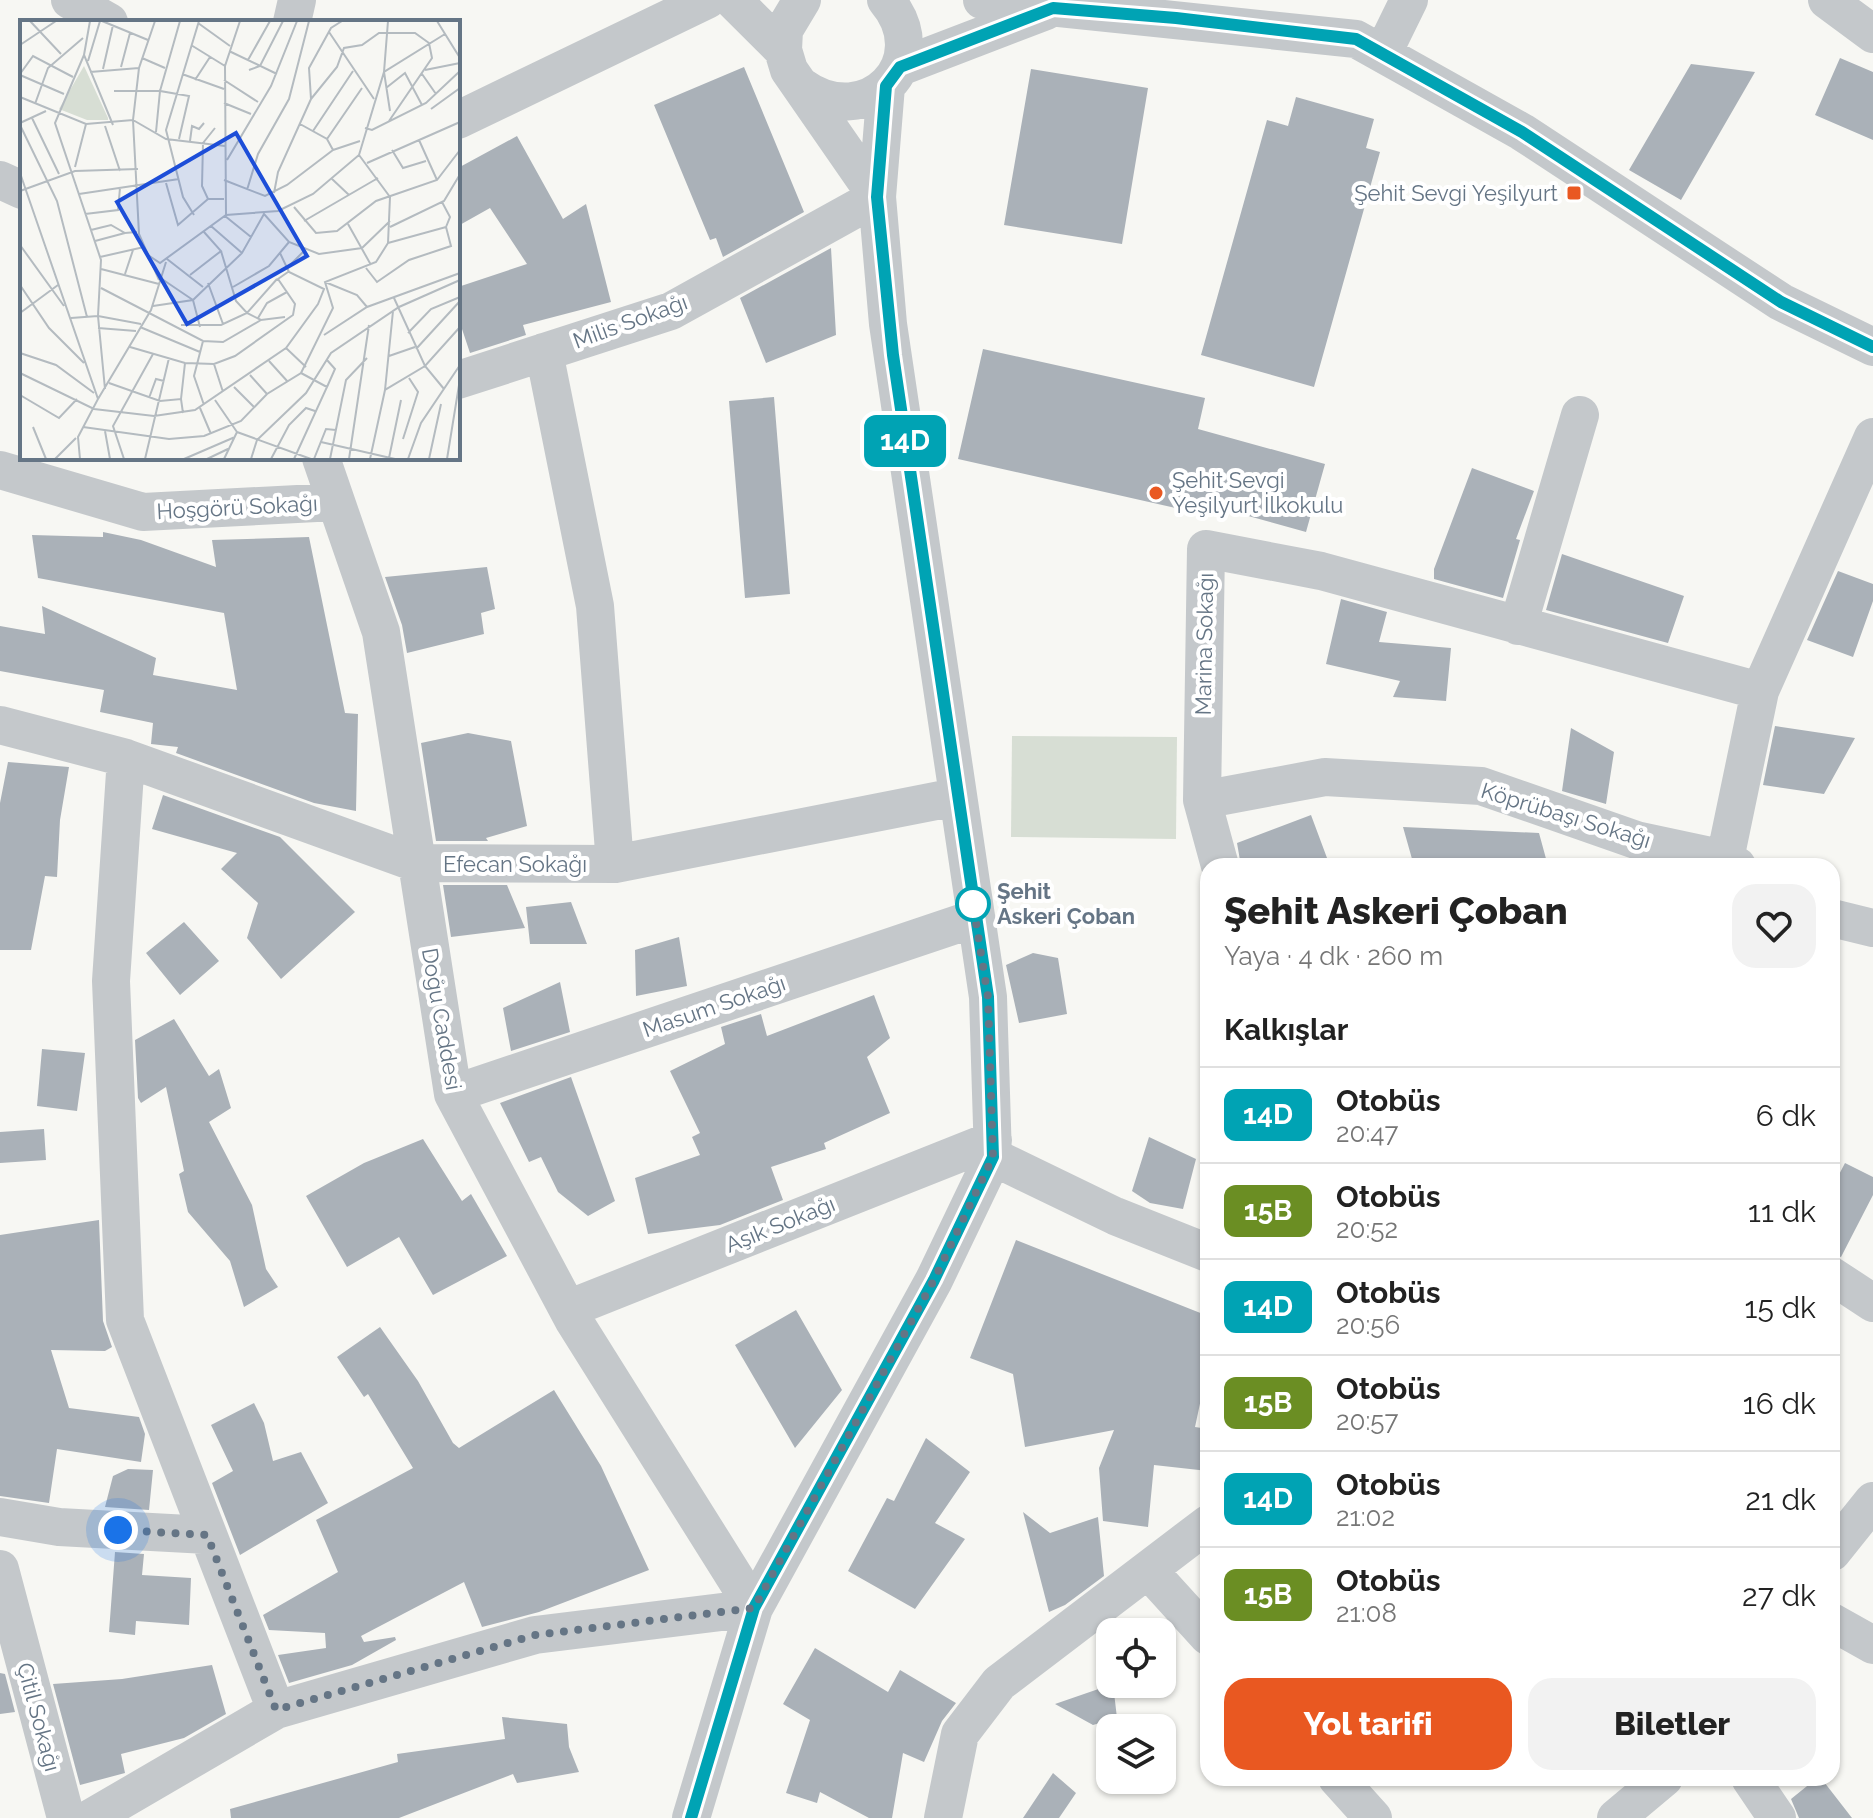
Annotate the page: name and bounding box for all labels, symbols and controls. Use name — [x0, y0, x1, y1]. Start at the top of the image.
inset map — [20, 20, 460, 460]
place label: Şehit Sevgi Yeşilyurt — [1354, 180, 1559, 206]
marker: Şehit Sevgi Yeşilyurt — [1565, 184, 1583, 202]
street label: Milis Sokağı — [569, 288, 691, 354]
line badge: 14D — [859, 415, 951, 467]
text: 14D — [880, 424, 930, 457]
place label: Şehit Sevgi Yeşilyurt İlkokulu — [1172, 467, 1343, 518]
marker: Şehit Sevgi Yeşilyurt İlkokulu — [1147, 484, 1165, 502]
street label: Hoşgörü Sokağı — [156, 490, 318, 524]
street label: Marina Sokağı — [1190, 573, 1218, 715]
street label: Köprübaşı Sokağı — [1478, 777, 1654, 853]
street label: Efecan Sokağı — [443, 851, 587, 877]
place label: Şehit Askeri Çoban — [997, 878, 1135, 929]
button: heart — [1732, 884, 1816, 968]
marker: Şehit Askeri Çoban — [956, 887, 990, 921]
text: Şehit Askeri Çoban — [1224, 888, 1568, 933]
text: Yaya · 4 dk · 260 m — [1224, 941, 1443, 971]
street label: Doğu Caddesi — [417, 946, 467, 1092]
street label: Masum Sokağı — [639, 969, 789, 1043]
text: Kalkışlar — [1224, 1012, 1348, 1047]
text: Otobüs — [1336, 1083, 1441, 1118]
text: 14D — [1243, 1098, 1293, 1131]
text: 6 dk — [1756, 1098, 1816, 1133]
text: 20:47 — [1336, 1118, 1398, 1148]
text: Otobüs — [1336, 1179, 1441, 1214]
street label: Aşık Sokağı — [721, 1190, 839, 1258]
text: 15B — [1244, 1194, 1292, 1227]
text: 11 dk — [1748, 1194, 1816, 1229]
text: 20:52 — [1336, 1214, 1398, 1244]
text: Otobüs — [1336, 1275, 1441, 1310]
text: 14D — [1243, 1290, 1293, 1323]
text: 15 dk — [1745, 1290, 1816, 1325]
text: 20:56 — [1336, 1310, 1400, 1340]
text: Otobüs — [1336, 1371, 1441, 1406]
text: 15B — [1244, 1386, 1292, 1419]
text: 16 dk — [1743, 1386, 1816, 1421]
text: 20:57 — [1336, 1406, 1398, 1436]
text: Otobüs — [1336, 1467, 1441, 1502]
text: 14D — [1243, 1482, 1293, 1515]
text: 21 dk — [1745, 1482, 1816, 1517]
text: 21:02 — [1336, 1502, 1395, 1532]
your location — [98, 1510, 138, 1550]
text: Otobüs — [1336, 1563, 1441, 1598]
text: 15B — [1244, 1578, 1292, 1611]
text: 27 dk — [1742, 1578, 1816, 1613]
text: 21:08 — [1336, 1598, 1397, 1628]
map controls — [1096, 1618, 1176, 1794]
button: locate — [1096, 1618, 1176, 1698]
street label: Çitil Sokağı — [12, 1660, 66, 1774]
button: Yol tarifi — [1224, 1678, 1512, 1770]
button: Biletler — [1528, 1678, 1816, 1770]
button: layers — [1096, 1714, 1176, 1794]

